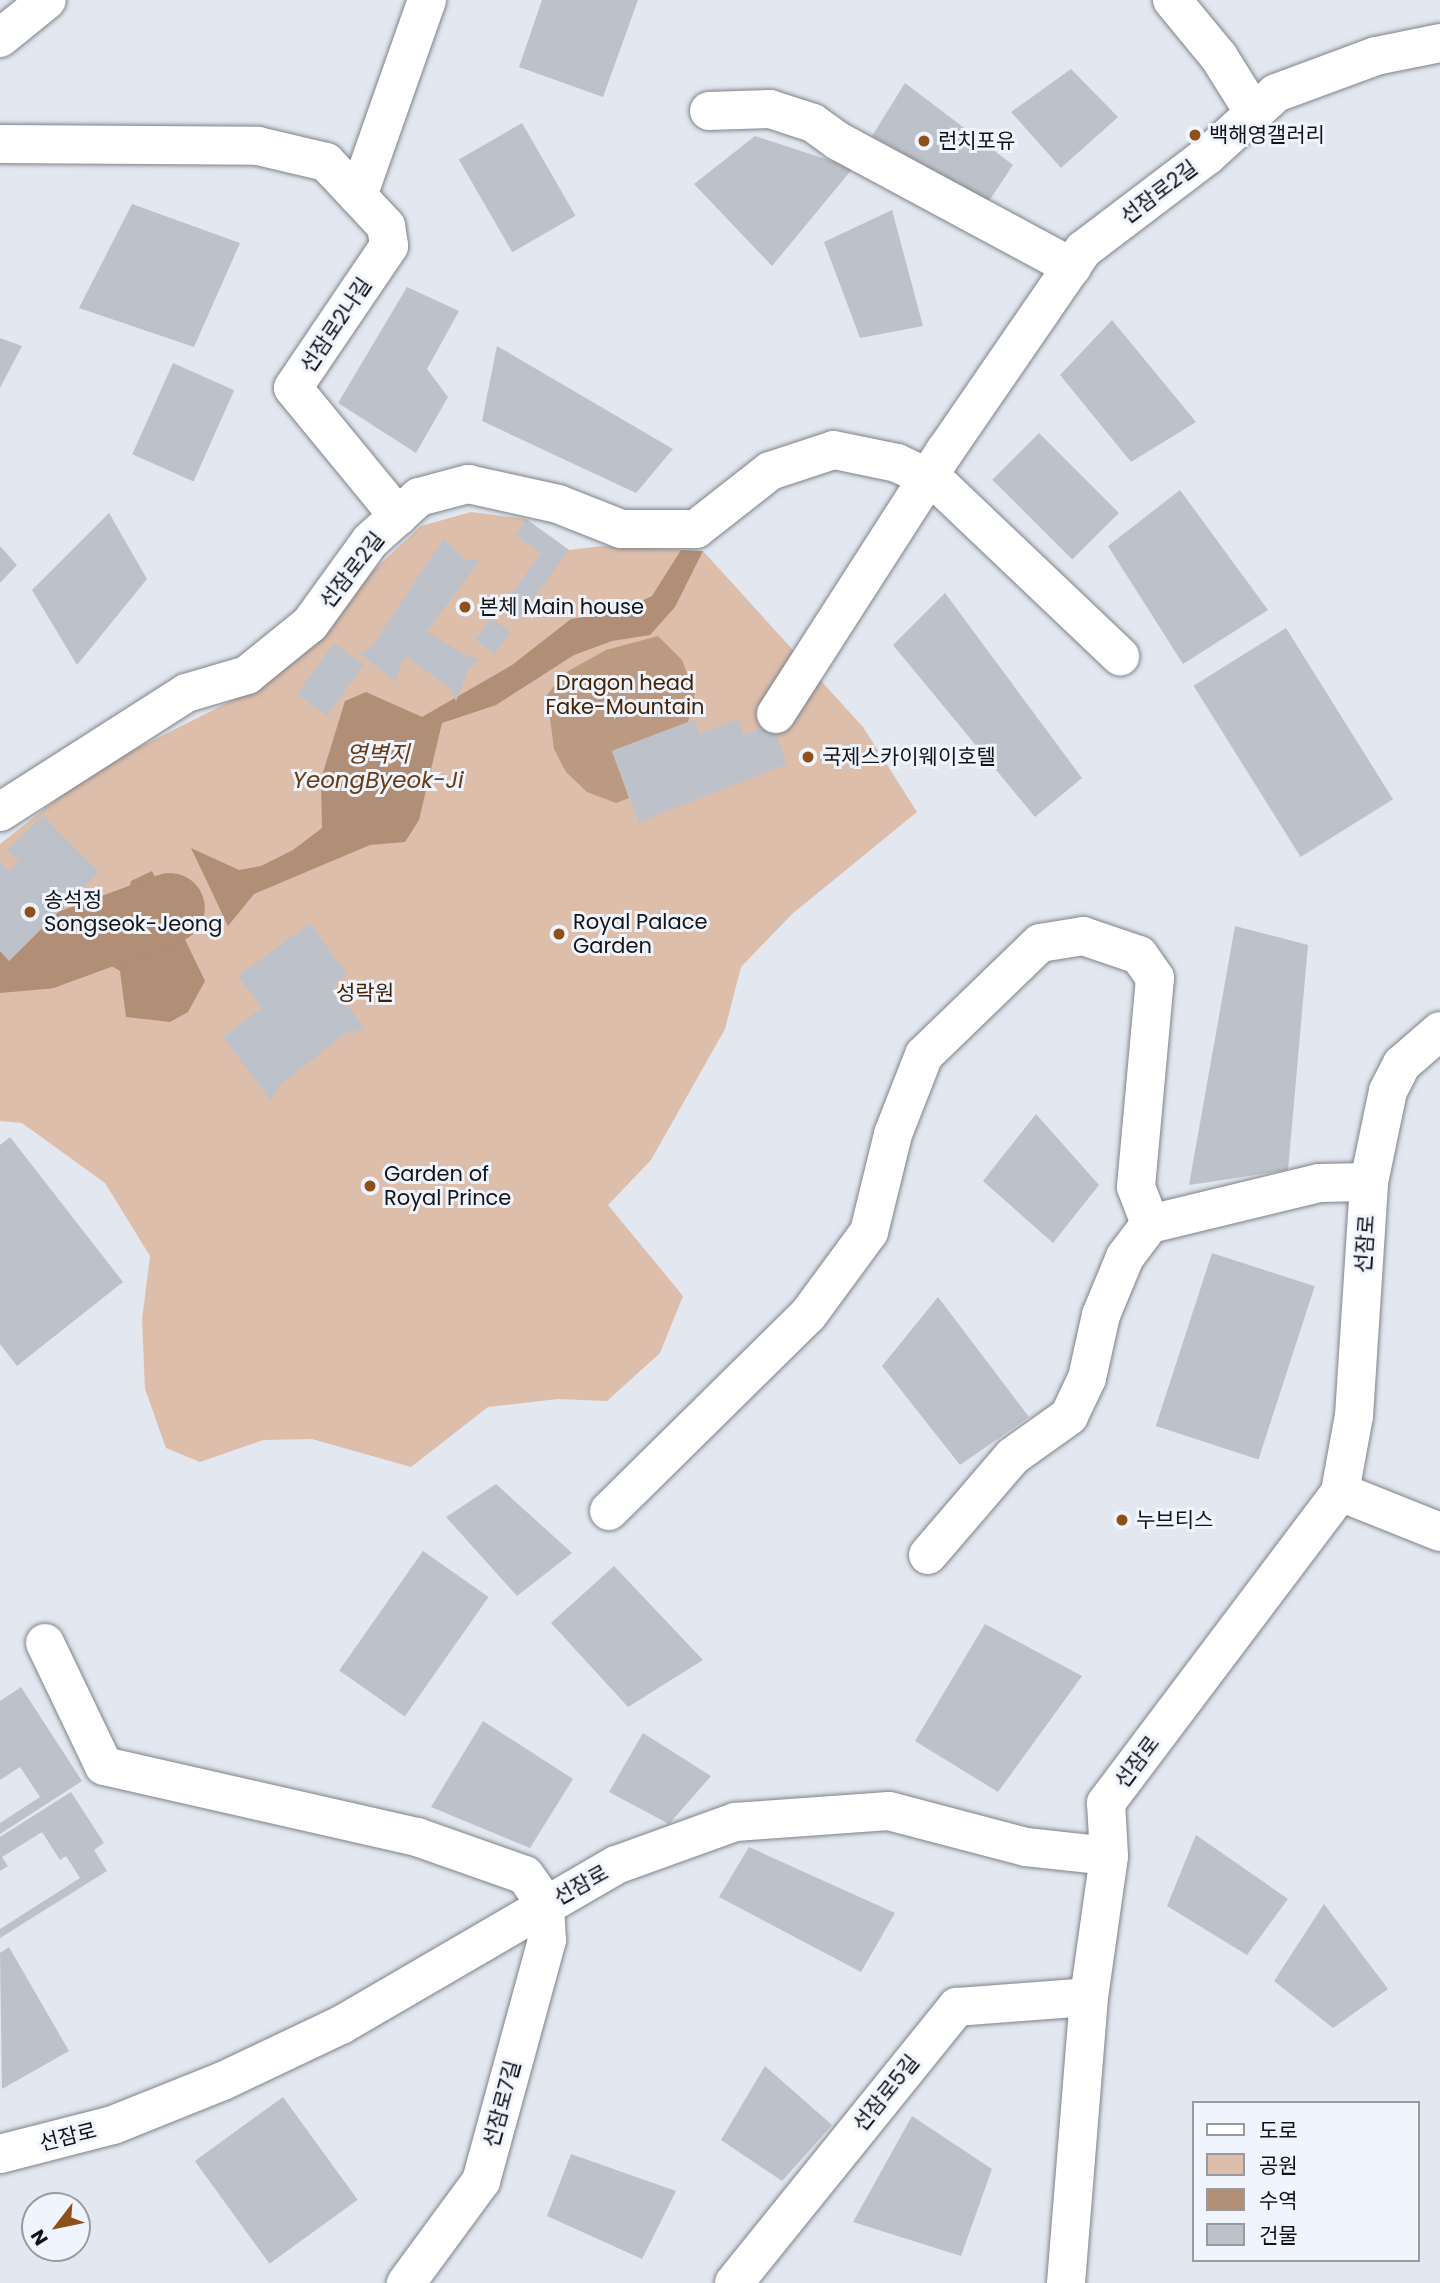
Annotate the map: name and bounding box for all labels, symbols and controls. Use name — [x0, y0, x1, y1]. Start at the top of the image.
place label: 백해영갤러리 — [1209, 122, 1325, 148]
marker: 백해영갤러리 — [1187, 127, 1203, 143]
place label: 런치포유 — [938, 128, 1015, 154]
marker: 런치포유 — [916, 133, 932, 149]
street label: 선잠로2길 — [1116, 155, 1202, 229]
street label: 선잠로2나길 — [295, 273, 377, 377]
street label: 선잠로2길 — [315, 527, 389, 613]
place label: 본체 Main house — [479, 594, 644, 620]
marker: 본체 Main house — [457, 599, 473, 615]
park label: Dragon head Fake-Mountain — [545, 670, 705, 720]
water label: 영벽지 YeongByeok-Ji — [292, 740, 464, 794]
place label: 국제스카이웨이호텔 — [822, 744, 996, 770]
marker: 국제스카이웨이호텔 — [800, 749, 816, 765]
place label: 송석정 Songseok-Jeong — [44, 887, 222, 937]
marker: 송석정 Songseok-Jeong — [22, 904, 38, 920]
place label: Royal Palace Garden — [573, 909, 707, 959]
marker: Royal Palace Garden — [551, 926, 567, 942]
park label: 성락원 — [336, 980, 394, 1006]
place label: Garden of Royal Prince — [384, 1161, 511, 1211]
marker: Garden of Royal Prince — [362, 1178, 378, 1194]
street label: 선잠로 — [1350, 1214, 1380, 1274]
place label: 누브티스 — [1136, 1507, 1213, 1533]
marker: 누브티스 — [1114, 1512, 1130, 1528]
street label: 선잠로 — [1109, 1731, 1165, 1793]
street label: 선잠로 — [550, 1860, 612, 1910]
street label: 선잠로5길 — [848, 2050, 924, 2136]
street label: 선잠로7길 — [478, 2058, 526, 2150]
legend — [1192, 2101, 1419, 2262]
text: 도로 — [1259, 2116, 1298, 2145]
street label: 선잠로 — [37, 2118, 99, 2156]
text: 공원 — [1259, 2151, 1298, 2180]
text: 수역 — [1259, 2186, 1298, 2215]
north arrow — [21, 2192, 91, 2262]
text: 건물 — [1259, 2221, 1298, 2250]
text: N — [24, 2224, 55, 2251]

